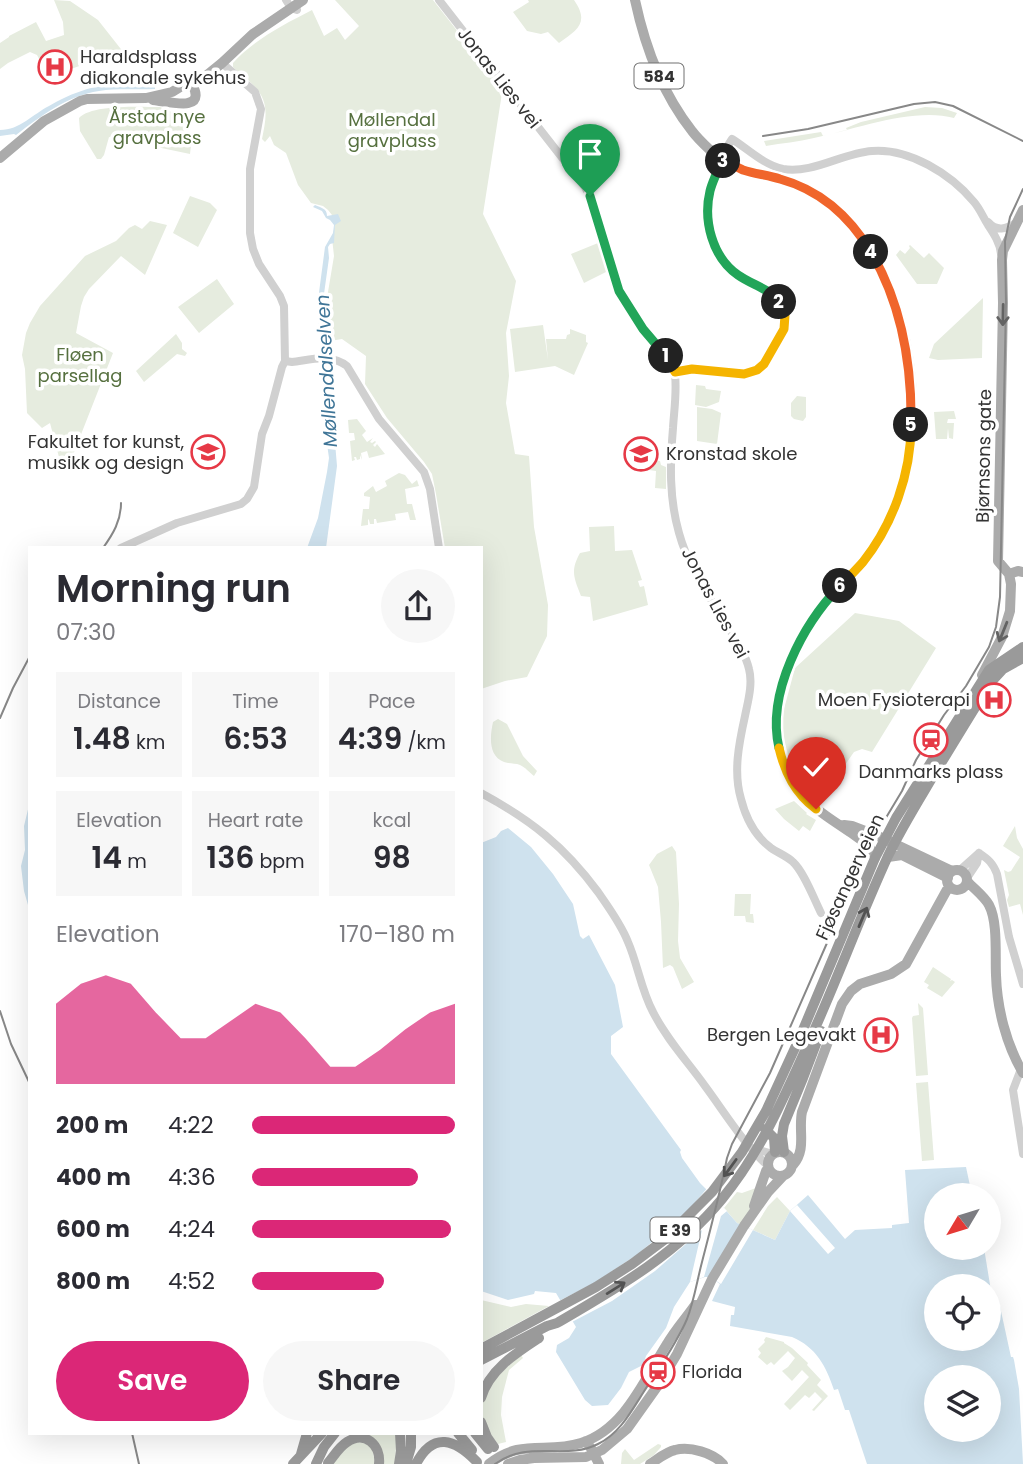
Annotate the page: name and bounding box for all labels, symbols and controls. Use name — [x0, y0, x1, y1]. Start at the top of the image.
street label: Jonas Lies vei — [452, 22, 547, 134]
place label: Haraldsplass diakonale sykehus — [80, 44, 246, 90]
hospital icon: Haraldsplass diakonale sykehus — [36, 48, 74, 86]
road number: 584 — [634, 64, 684, 88]
park label: Årstad nye gravplass — [109, 104, 205, 150]
park label: Møllendal gravplass — [348, 107, 436, 153]
pin — [560, 124, 620, 196]
icon: arrive — [571, 135, 609, 173]
pin: 3 — [706, 144, 740, 178]
text: 3 — [717, 147, 728, 174]
pin: 4 — [854, 234, 888, 270]
text: 4 — [864, 238, 877, 265]
pin: 2 — [762, 284, 796, 320]
text: 2 — [773, 288, 784, 315]
water label: Møllendalselven — [309, 294, 344, 448]
one-way arrow — [996, 304, 1010, 327]
pin: 1 — [648, 338, 684, 374]
park label: Fløen parsellag — [38, 342, 122, 388]
text: 1 — [662, 342, 669, 369]
street label: Bjørnsons gate — [970, 389, 997, 523]
pin: 5 — [894, 408, 928, 442]
text: 5 — [904, 411, 917, 438]
place label: Fakultet for kunst, musikk og design — [27, 429, 184, 475]
school or university icon: Fakultet for kunst, musikk og design — [189, 433, 227, 471]
school or university icon: Kronstad skole — [622, 435, 660, 473]
place label: Kronstad skole — [666, 441, 797, 466]
street label: Jonas Lies vei — [676, 543, 755, 663]
text: Morning run — [56, 562, 291, 615]
pin: 6 — [822, 568, 858, 604]
button: share — [381, 569, 455, 643]
text: 6 — [833, 572, 846, 599]
text: 07:30 — [56, 616, 116, 648]
one-way arrow — [996, 621, 1009, 643]
hospital icon: Moen Fysioterapi — [975, 681, 1013, 719]
place label: Moen Fysioterapi — [818, 687, 970, 712]
text: Distance — [78, 688, 161, 715]
text: Time — [232, 688, 279, 715]
text: Pace — [368, 688, 415, 715]
text: 1.48 — [73, 717, 131, 760]
text: 6:53 — [223, 717, 288, 760]
text: 4:39 — [338, 717, 402, 760]
station icon: Danmarks plass — [912, 721, 950, 759]
text: km — [131, 729, 165, 756]
text: /km — [402, 729, 446, 756]
pin — [786, 737, 846, 809]
icon: check — [797, 748, 835, 786]
place label: Danmarks plass — [859, 759, 1003, 784]
text: Elevation — [76, 807, 162, 834]
text: Heart rate — [208, 807, 303, 834]
text: kcal — [372, 807, 411, 834]
street label: Fjøsangerveien — [809, 810, 890, 944]
text: 14 — [91, 836, 122, 879]
text: 136 — [206, 836, 254, 879]
text: 98 — [373, 836, 411, 879]
text: m — [122, 848, 147, 875]
text: bpm — [254, 848, 305, 875]
one-way arrow — [857, 906, 870, 928]
text: Elevation — [56, 918, 160, 950]
text: 170–180 m — [339, 918, 455, 950]
hospital icon: Bergen Legevakt — [862, 1016, 900, 1054]
place label: Bergen Legevakt — [707, 1022, 856, 1047]
text: 200 m — [56, 1109, 128, 1141]
text: 4:22 — [168, 1109, 214, 1141]
one-way arrow — [722, 1159, 737, 1177]
text: 400 m — [56, 1161, 131, 1193]
text: 4:36 — [168, 1161, 216, 1193]
north arrow — [924, 1183, 1001, 1260]
map controls — [924, 1183, 1001, 1442]
text: 600 m — [56, 1213, 130, 1245]
text: 4:24 — [168, 1213, 215, 1245]
road number: E 39 — [650, 1218, 700, 1242]
text: 800 m — [56, 1265, 130, 1297]
text: 4:52 — [168, 1265, 215, 1297]
button: locate — [924, 1274, 1001, 1351]
one-way arrow — [605, 1281, 625, 1295]
button: Save — [56, 1341, 249, 1421]
button: Share — [263, 1341, 455, 1421]
station icon: Florida — [639, 1353, 677, 1391]
place label: Florida — [682, 1359, 743, 1384]
button: layers — [924, 1365, 1001, 1442]

